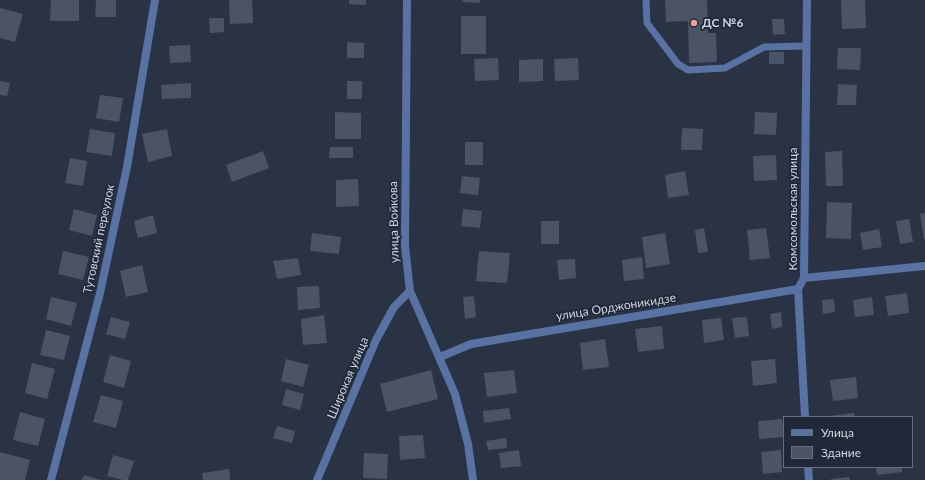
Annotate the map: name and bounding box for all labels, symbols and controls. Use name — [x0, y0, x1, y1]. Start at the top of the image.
place label: ДС №6 — [702, 16, 743, 30]
marker: ДС №6 — [689, 18, 699, 28]
street label: Комсомольская улица — [786, 148, 800, 270]
street label: улица Войкова — [386, 181, 402, 263]
street label: Тутовский переулок — [80, 183, 118, 295]
street label: улица Орджоникидзе — [555, 290, 677, 324]
street label: Широкая улица — [324, 335, 372, 421]
legend — [783, 416, 913, 468]
text: Улица — [821, 425, 854, 440]
text: Здание — [821, 445, 861, 460]

